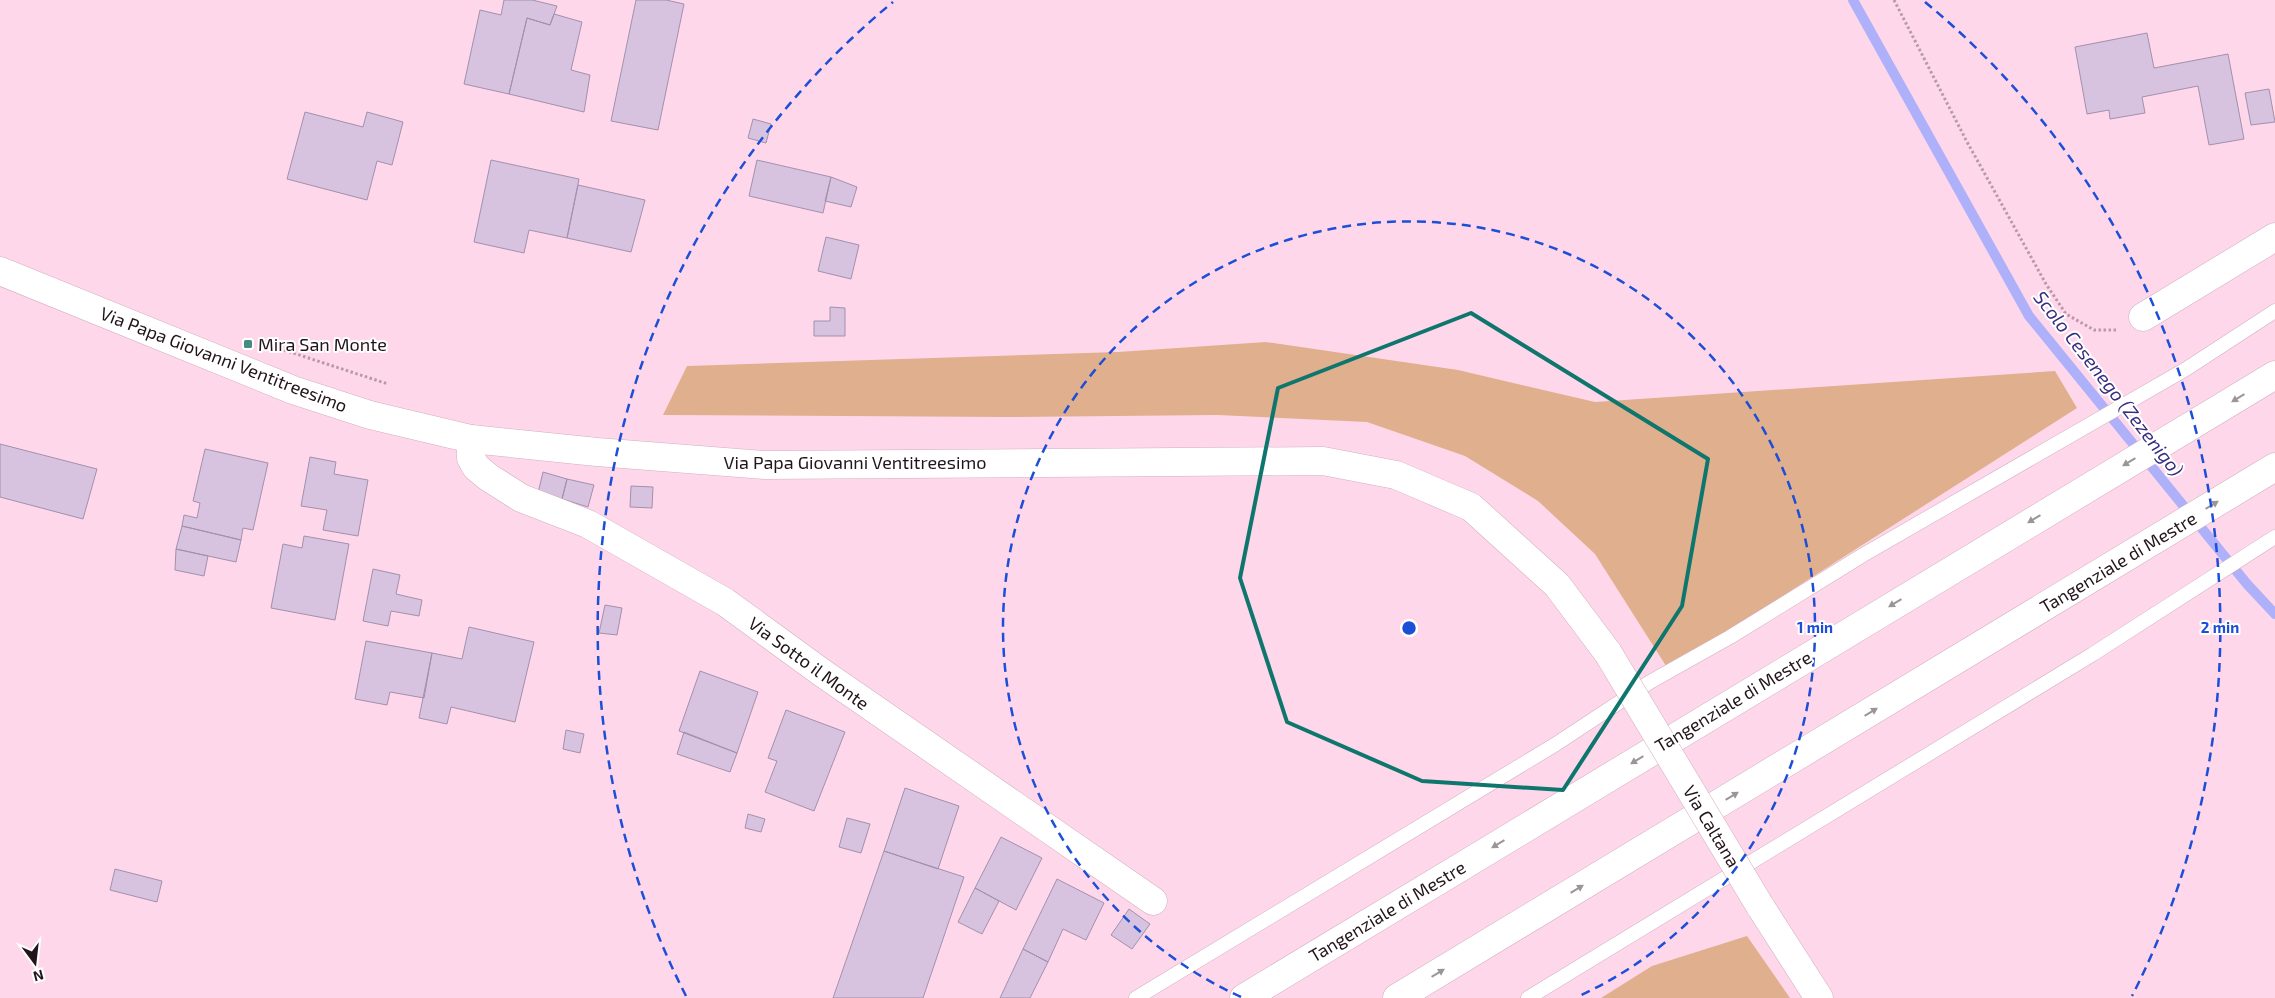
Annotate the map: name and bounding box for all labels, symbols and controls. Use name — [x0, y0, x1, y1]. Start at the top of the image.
water label: Scolo Cesenego (Zezenigo) — [2029, 286, 2189, 480]
street label: Via Papa Giovanni Ventitreesimo — [97, 302, 351, 416]
place label: Mira San Monte — [258, 333, 387, 355]
marker: Mira San Monte — [242, 338, 254, 350]
one-way arrow — [2231, 393, 2244, 402]
street label: Via Papa Giovanni Ventitreesimo — [724, 451, 986, 473]
one-way arrow — [2122, 458, 2135, 467]
one-way arrow — [2205, 501, 2218, 510]
street label: Tangenziale di Mestre — [2036, 507, 2200, 617]
one-way arrow — [2028, 514, 2041, 523]
one-way arrow — [1889, 599, 1902, 608]
street label: Via Sotto il Monte — [744, 612, 874, 714]
text: 1 min — [1797, 618, 1833, 636]
text: 2 min — [2201, 618, 2239, 636]
centre of rings — [1400, 619, 1418, 637]
street label: Tangenziale di Mestre — [1651, 646, 1815, 756]
one-way arrow — [1864, 707, 1877, 716]
one-way arrow — [1630, 755, 1643, 764]
street label: Via Caltana — [1679, 781, 1745, 871]
one-way arrow — [1725, 791, 1738, 800]
one-way arrow — [1491, 840, 1504, 849]
street label: Tangenziale di Mestre — [1305, 856, 1469, 966]
one-way arrow — [1571, 884, 1584, 893]
north arrow — [10, 938, 60, 988]
text: N — [31, 967, 46, 986]
one-way arrow — [1432, 968, 1445, 977]

